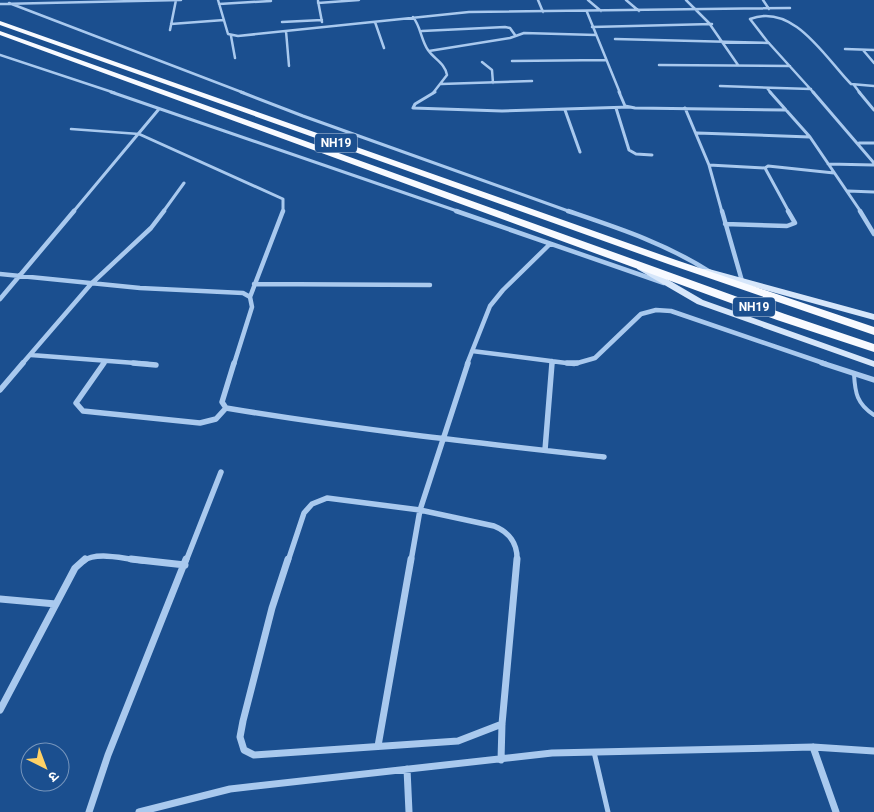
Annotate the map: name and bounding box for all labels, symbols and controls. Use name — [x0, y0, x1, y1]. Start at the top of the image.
road number: NH19 — [315, 134, 357, 152]
road number: NH19 — [733, 298, 775, 316]
north arrow — [20, 742, 70, 792]
text: उ — [45, 768, 62, 786]

